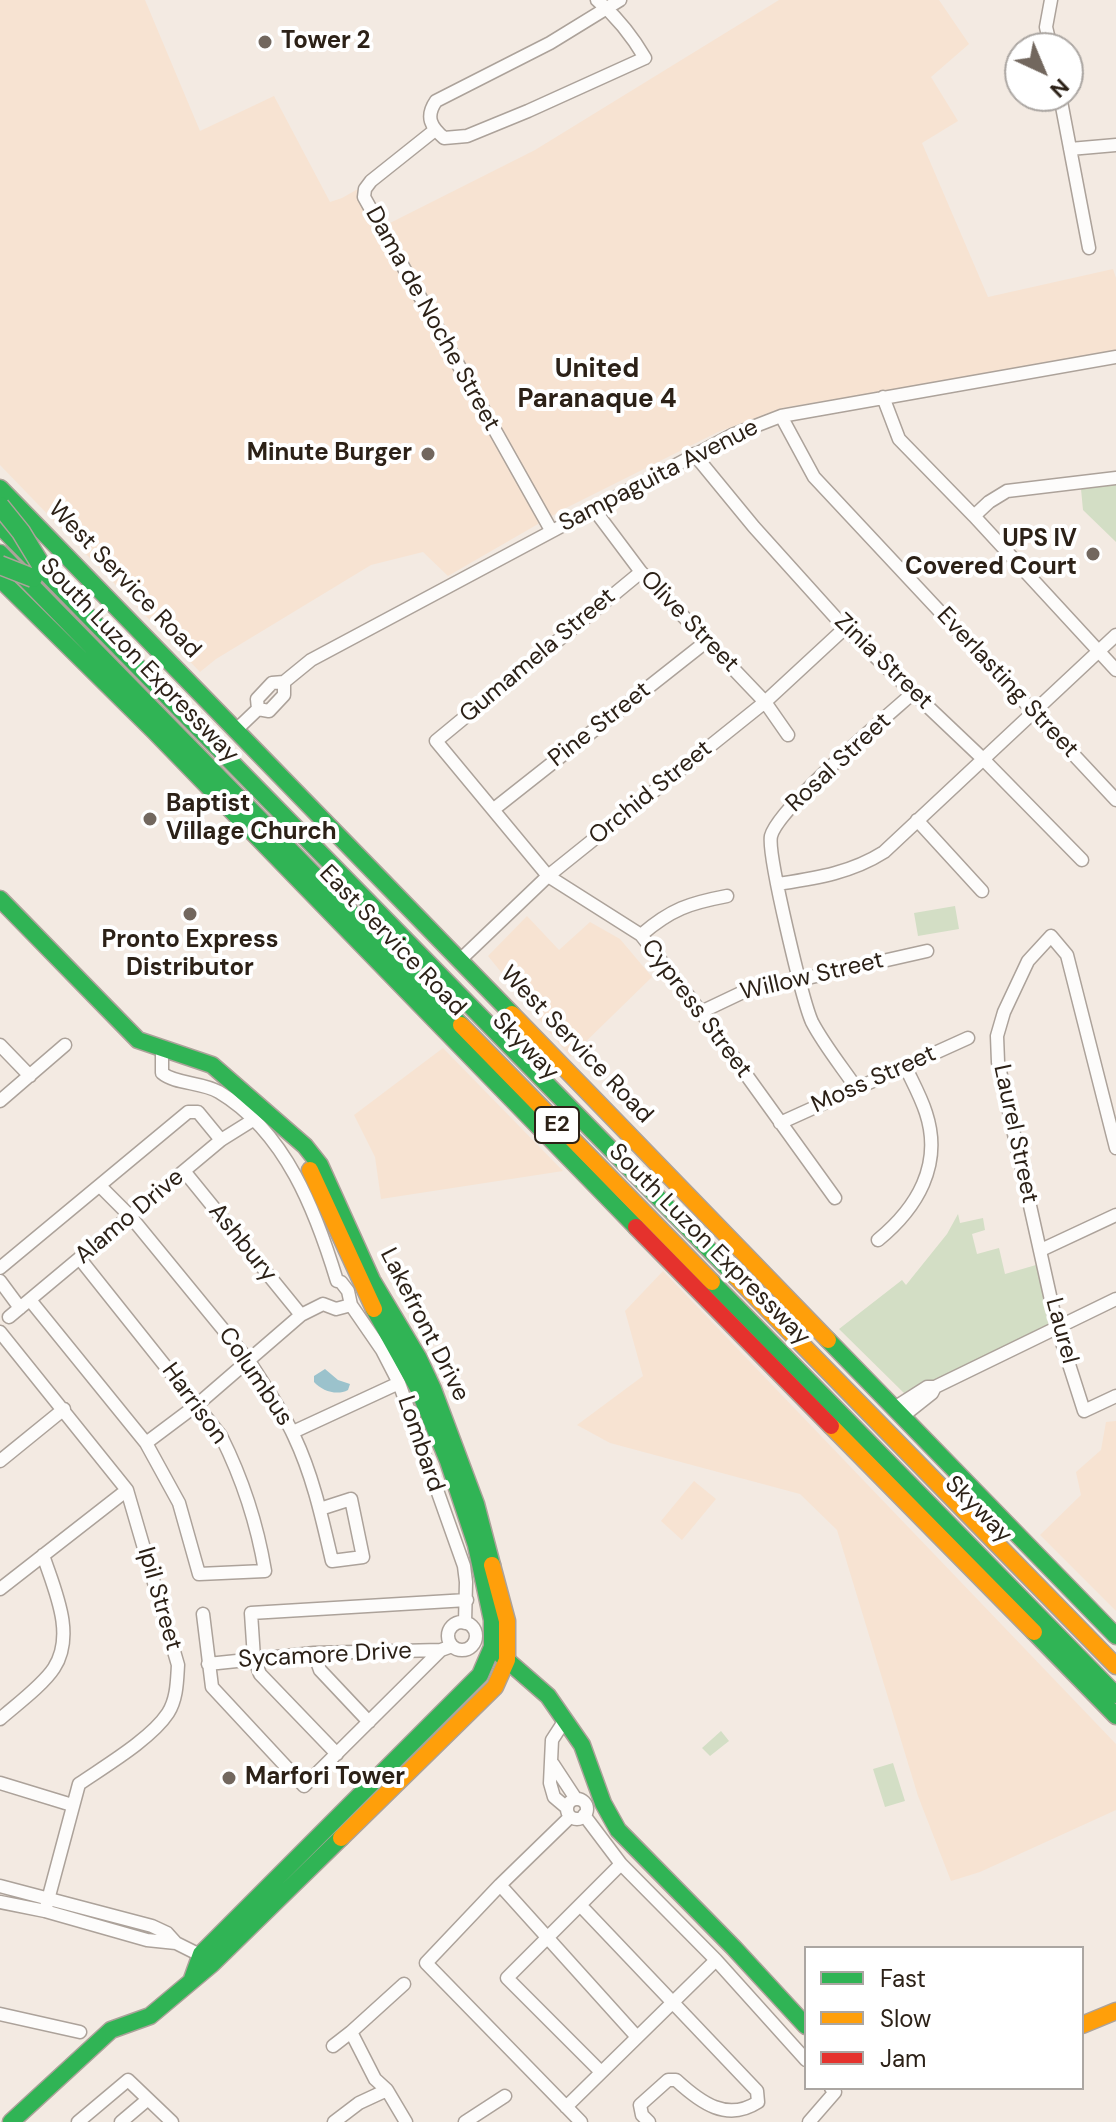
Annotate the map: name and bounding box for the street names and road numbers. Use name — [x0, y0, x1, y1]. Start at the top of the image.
street label: Dama de Noche Street — [358, 202, 506, 436]
street label: Sampaguita Avenue — [555, 413, 763, 539]
street label: West Service Road — [42, 495, 206, 665]
street label: South Luzon Expressway — [34, 553, 244, 769]
street label: Olive Street — [634, 565, 744, 679]
street label: Gumamela Street — [454, 583, 622, 729]
street label: Everlasting Street — [930, 602, 1084, 764]
street label: Zinia Street — [828, 608, 938, 716]
street label: Pine Street — [543, 676, 657, 774]
street label: Rosal Street — [781, 707, 897, 819]
street label: Orchid Street — [584, 735, 718, 851]
street label: East Service Road — [313, 860, 471, 1022]
street label: Cypress Street — [635, 934, 757, 1084]
street label: Willow Street — [738, 947, 886, 1007]
street label: West Service Road — [494, 960, 658, 1130]
street label: Skyway — [486, 1007, 564, 1087]
street label: Moss Street — [807, 1040, 941, 1120]
street label: Laurel Street — [986, 1062, 1044, 1206]
road number: E2 — [535, 1107, 579, 1143]
street label: South Luzon Expressway — [602, 1138, 816, 1352]
street label: Alamo Drive — [70, 1163, 190, 1271]
street label: Ashbury — [202, 1198, 282, 1288]
street label: Lakefront Drive — [373, 1244, 475, 1406]
street label: Laurel — [1038, 1295, 1084, 1367]
street label: Columbus — [212, 1322, 298, 1432]
street label: Harrison — [155, 1358, 233, 1450]
street label: Lombard — [390, 1392, 450, 1496]
street label: Skyway — [938, 1470, 1018, 1550]
street label: Ipil Street — [131, 1544, 187, 1654]
street label: Sycamore Drive — [237, 1637, 413, 1675]

